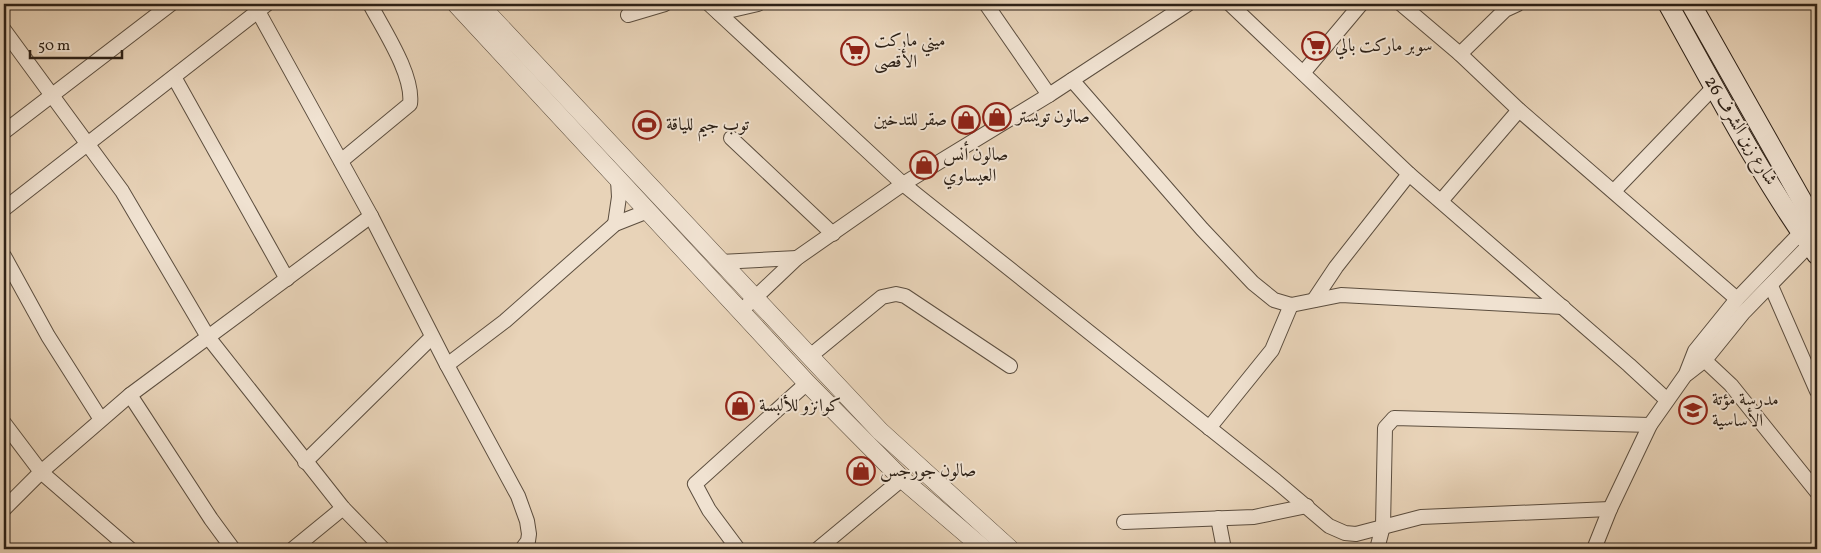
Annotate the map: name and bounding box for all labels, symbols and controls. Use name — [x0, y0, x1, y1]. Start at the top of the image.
scale bar — [30, 28, 122, 60]
place label: ميني ماركت الأقصى — [874, 29, 946, 75]
supermarket icon: سوبر ماركت بالي — [1301, 31, 1331, 61]
place label: سوبر ماركت بالي — [1335, 34, 1433, 60]
text: 50 m — [38, 36, 70, 57]
supermarket icon: ميني ماركت الأقصى — [840, 36, 870, 66]
street label: شارع زين الشرف 26 — [1697, 72, 1783, 191]
shop icon: صالون تويستر — [982, 102, 1012, 132]
shop icon: صقر للتدخين — [951, 105, 981, 135]
place label: صالون تويستر — [1014, 105, 1090, 130]
place label: صقر للتدخين — [874, 108, 947, 133]
sports icon: توب جيم للياقة — [632, 110, 662, 140]
place label: توب جيم للياقة — [666, 113, 749, 142]
place label: صالون أنس العيساوي — [943, 141, 1008, 190]
shop icon: صالون أنس العيساوي — [909, 150, 939, 180]
place label: مدرسة مؤتة الأساسية — [1712, 388, 1779, 434]
shop icon: كوانزو للألبسة — [725, 391, 755, 421]
place label: كوانزو للألبسة — [759, 394, 841, 419]
school or university icon: مدرسة مؤتة الأساسية — [1678, 395, 1708, 425]
shop icon: صالون جورجس — [846, 456, 876, 486]
place label: صالون جورجس — [880, 459, 976, 484]

